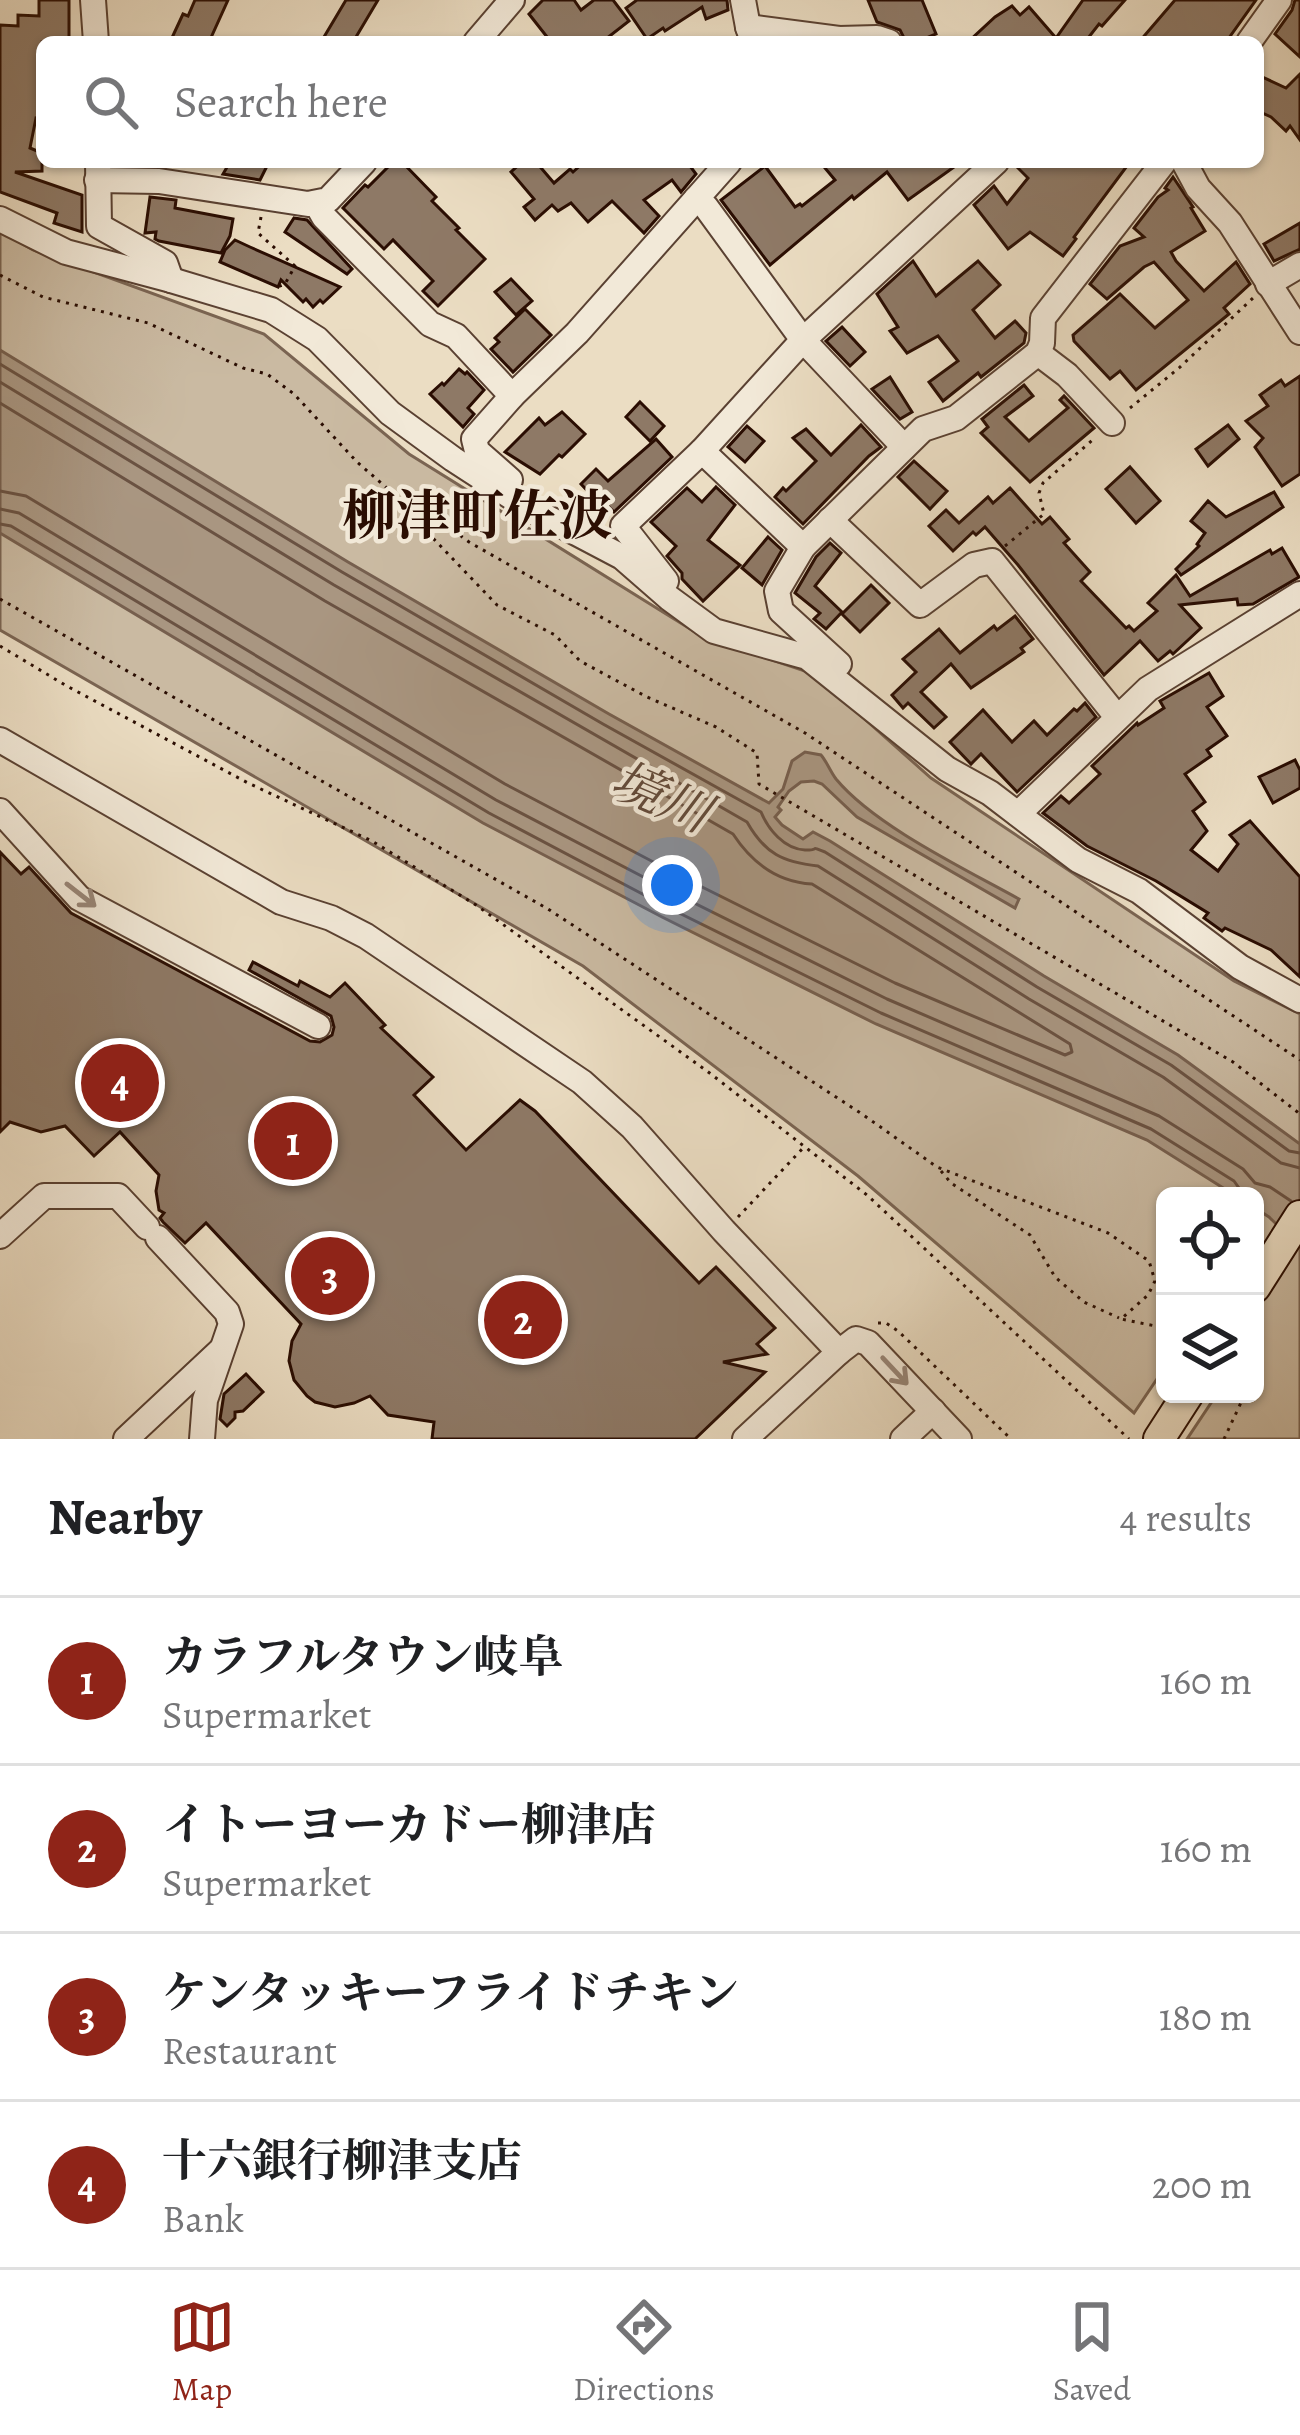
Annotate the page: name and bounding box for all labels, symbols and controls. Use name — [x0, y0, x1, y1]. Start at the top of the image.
search box — [36, 36, 1264, 168]
icon: search — [78, 69, 144, 135]
text: Search here — [174, 71, 388, 133]
district label: 柳津町佐波 — [342, 479, 612, 553]
water label: 境川 — [600, 745, 726, 851]
your location — [642, 855, 702, 915]
one-way arrow — [64, 881, 96, 907]
pin: 4 — [81, 1038, 159, 1128]
pin: 1 — [254, 1096, 332, 1186]
map controls — [1156, 1187, 1264, 1403]
button: locate — [1156, 1187, 1264, 1295]
pin: 3 — [291, 1231, 369, 1321]
pin: 2 — [484, 1275, 562, 1365]
button: layers — [1156, 1295, 1264, 1403]
one-way arrow — [880, 1355, 909, 1385]
text: Nearby — [48, 1482, 202, 1552]
text: 4 results — [1120, 1491, 1252, 1544]
text: カラフルタウン岐阜 — [162, 1626, 563, 1688]
text: 1 — [80, 1654, 94, 1707]
text: 160 m — [1160, 1654, 1252, 1707]
text: Supermarket — [162, 1688, 371, 1741]
text: イトーヨーカドー柳津店 — [162, 1794, 656, 1856]
text: 2 — [78, 1822, 96, 1875]
text: 160 m — [1160, 1822, 1252, 1875]
text: Supermarket — [162, 1856, 371, 1909]
text: ケンタッキーフライドチキン — [162, 1962, 739, 2024]
text: 3 — [79, 1990, 95, 2043]
text: 180 m — [1159, 1990, 1252, 2043]
text: Restaurant — [162, 2024, 337, 2077]
text: 十六銀行柳津支店 — [162, 2130, 522, 2192]
text: 4 — [78, 2158, 96, 2211]
text: 200 m — [1152, 2158, 1252, 2211]
text: Bank — [162, 2192, 244, 2245]
tab: Map — [169, 2294, 235, 2411]
tab: Directions — [573, 2294, 715, 2411]
tab: Saved — [1053, 2294, 1131, 2411]

